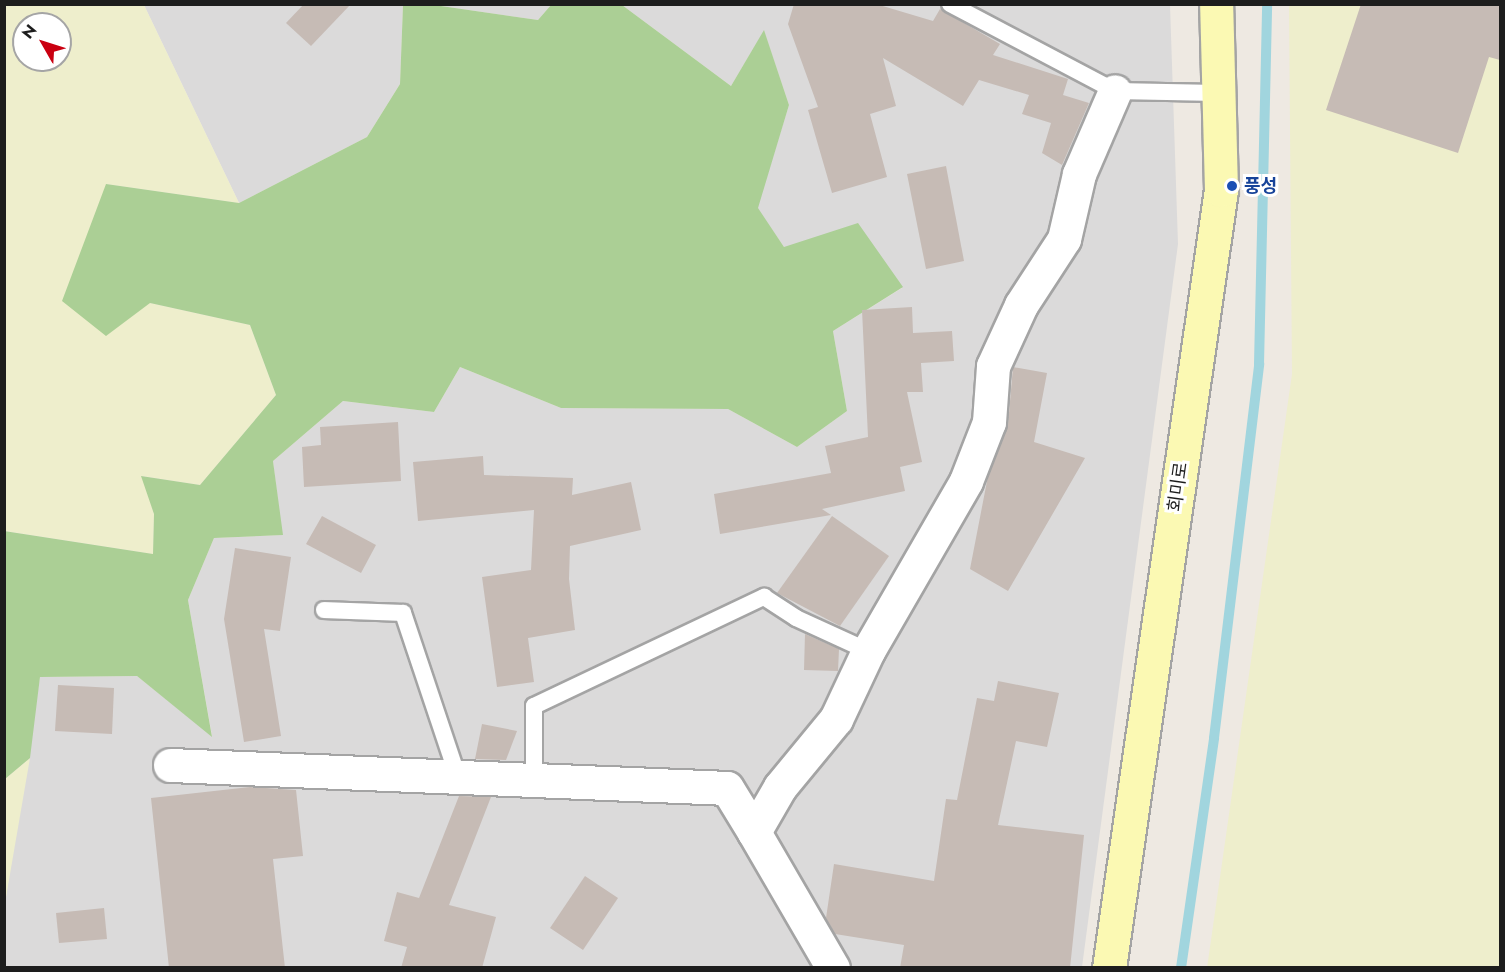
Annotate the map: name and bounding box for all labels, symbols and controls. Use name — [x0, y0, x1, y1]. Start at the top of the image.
north arrow — [12, 12, 72, 72]
text: N — [16, 19, 42, 44]
place label: 풍성 — [1244, 175, 1277, 197]
marker: 풍성 — [1225, 179, 1239, 193]
street label: 회미로 — [1164, 461, 1192, 513]

